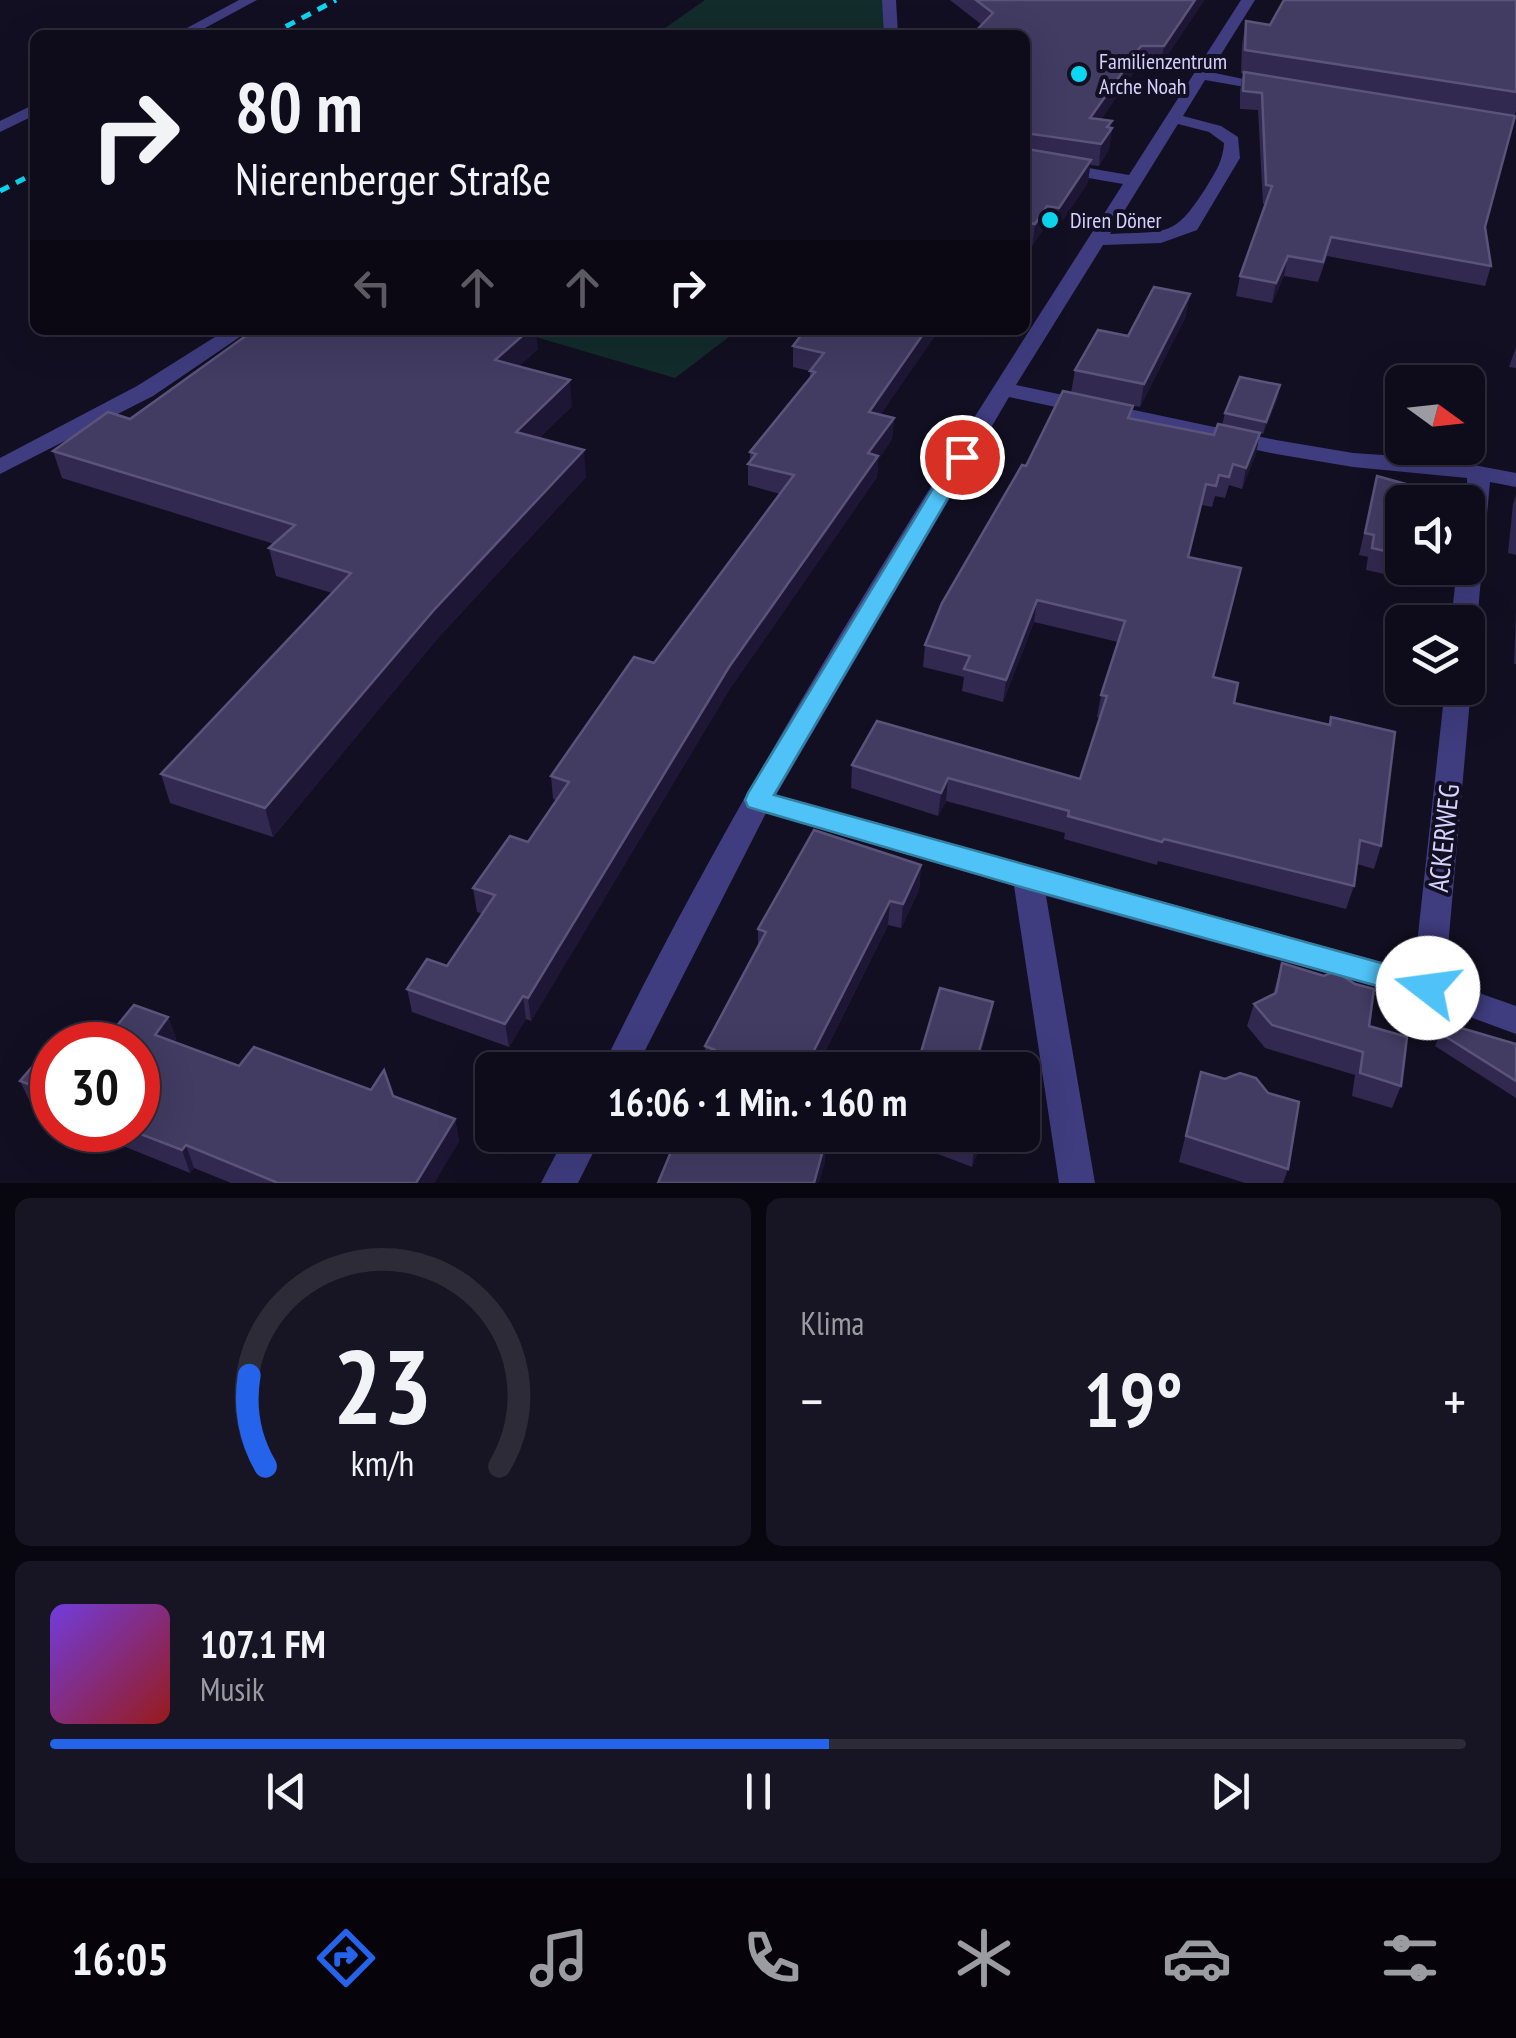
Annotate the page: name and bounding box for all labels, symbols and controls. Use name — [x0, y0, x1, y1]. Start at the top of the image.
place label: Familienzentrum Arche Noah — [1099, 47, 1227, 100]
text: 80 m — [235, 61, 363, 151]
marker: Familienzentrum Arche Noah — [1068, 63, 1090, 85]
icon: right — [70, 70, 200, 200]
text: Nierenberger Straße — [235, 149, 551, 207]
place label: Diren Döner — [1070, 206, 1162, 234]
marker: Diren Döner — [1039, 209, 1061, 231]
icon: left — [345, 260, 400, 315]
icon: ahead — [450, 260, 505, 315]
icon: ahead — [555, 260, 610, 315]
icon: right — [660, 260, 715, 315]
north arrow — [1385, 365, 1485, 465]
map controls — [1385, 365, 1485, 705]
pin — [920, 415, 1005, 500]
icon: arrive — [935, 430, 990, 485]
button: sound — [1385, 485, 1485, 585]
button: layers — [1385, 605, 1485, 705]
street label: ACKERWEG — [1419, 782, 1467, 894]
position arrow — [1376, 936, 1480, 1040]
speed limit sign: 30 — [30, 1022, 160, 1152]
text: 16:06 · 1 Min. · 160 m — [608, 1077, 907, 1126]
text: Klima — [801, 1302, 864, 1344]
text: 23 — [333, 1318, 432, 1453]
text: 19° — [1084, 1351, 1183, 1448]
text: − — [801, 1365, 823, 1436]
text: + — [1443, 1365, 1466, 1436]
text: km/h — [351, 1440, 414, 1486]
text: 107.1 FM — [200, 1619, 326, 1668]
text: Musik — [200, 1668, 264, 1710]
icon: previous — [259, 1764, 314, 1819]
icon: pause — [731, 1764, 786, 1819]
icon: next — [1203, 1764, 1258, 1819]
icon: directions — [311, 1923, 381, 1993]
icon: music — [524, 1923, 594, 1993]
icon: phone — [737, 1923, 807, 1993]
icon: climate — [949, 1923, 1019, 1993]
icon: car — [1162, 1923, 1232, 1993]
icon: filters — [1375, 1923, 1445, 1993]
text: 16:05 — [71, 1929, 169, 1987]

